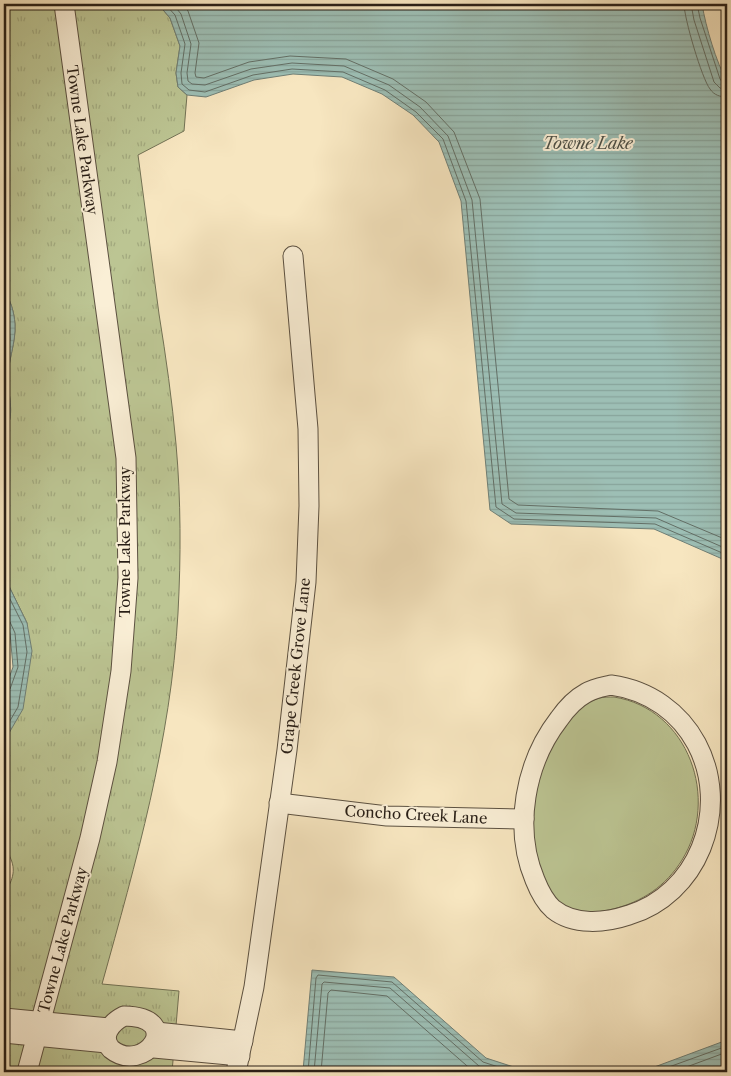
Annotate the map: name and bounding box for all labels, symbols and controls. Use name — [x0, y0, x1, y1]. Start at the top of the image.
street label: Towne Lake Parkway — [63, 64, 103, 217]
water label: Towne Lake — [543, 133, 634, 153]
street label: Towne Lake Parkway — [115, 466, 134, 618]
street label: Grape Creek Grove Lane — [277, 577, 314, 755]
street label: Concho Creek Lane — [344, 801, 488, 828]
street label: Towne Lake Parkway — [34, 864, 91, 1015]

